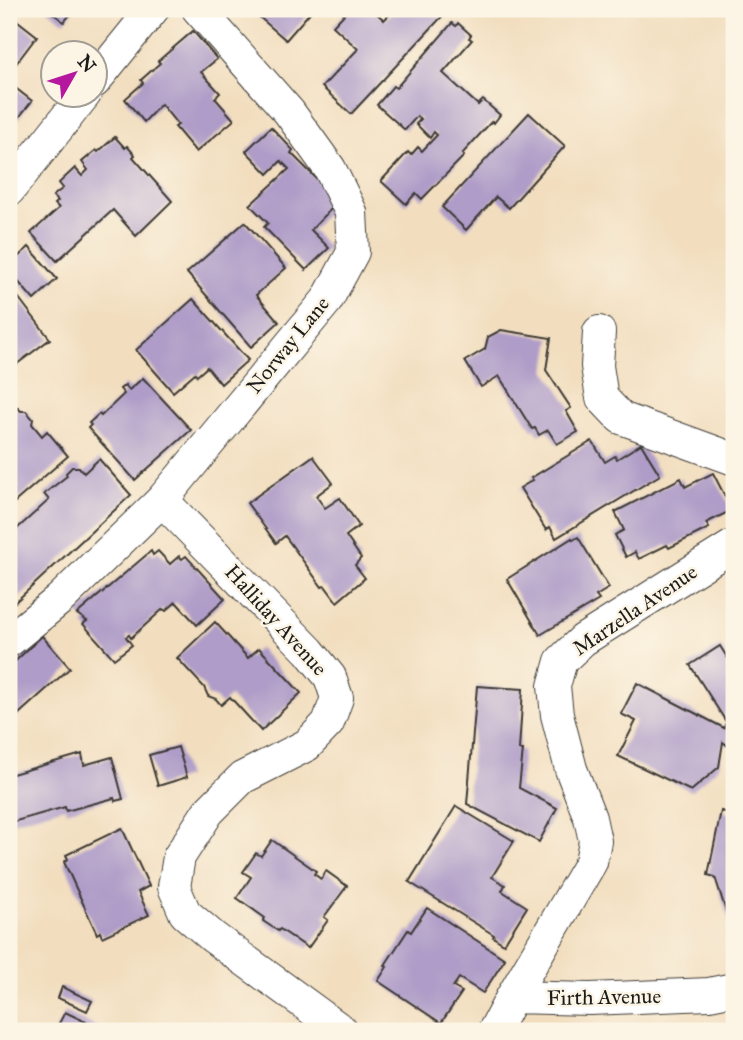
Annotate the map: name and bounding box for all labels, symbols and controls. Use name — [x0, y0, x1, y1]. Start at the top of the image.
north arrow — [38, 38, 108, 108]
text: N — [73, 50, 101, 77]
street label: Norway Lane — [241, 291, 335, 399]
street label: Halliday Avenue — [219, 559, 333, 681]
street label: Marzella Avenue — [568, 559, 702, 661]
street label: Firth Avenue — [547, 983, 661, 1011]

